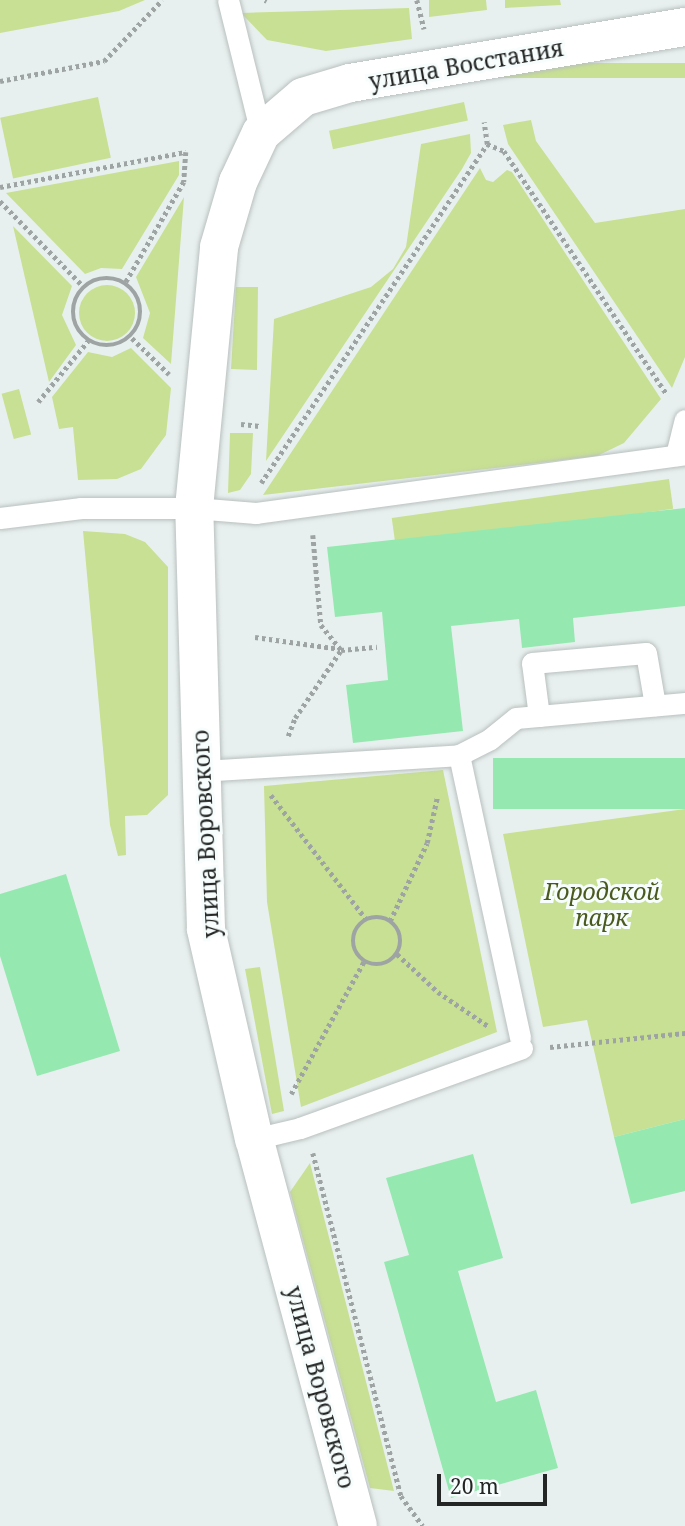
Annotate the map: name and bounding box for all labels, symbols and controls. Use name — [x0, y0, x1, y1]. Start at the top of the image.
street label: улица Восстания — [366, 33, 566, 95]
street label: улица Воровского — [186, 729, 224, 939]
park label: Городской парк — [544, 877, 660, 931]
street label: улица Воровского — [281, 1283, 361, 1491]
scale bar — [440, 1460, 550, 1504]
text: 20 m — [450, 1472, 499, 1500]

